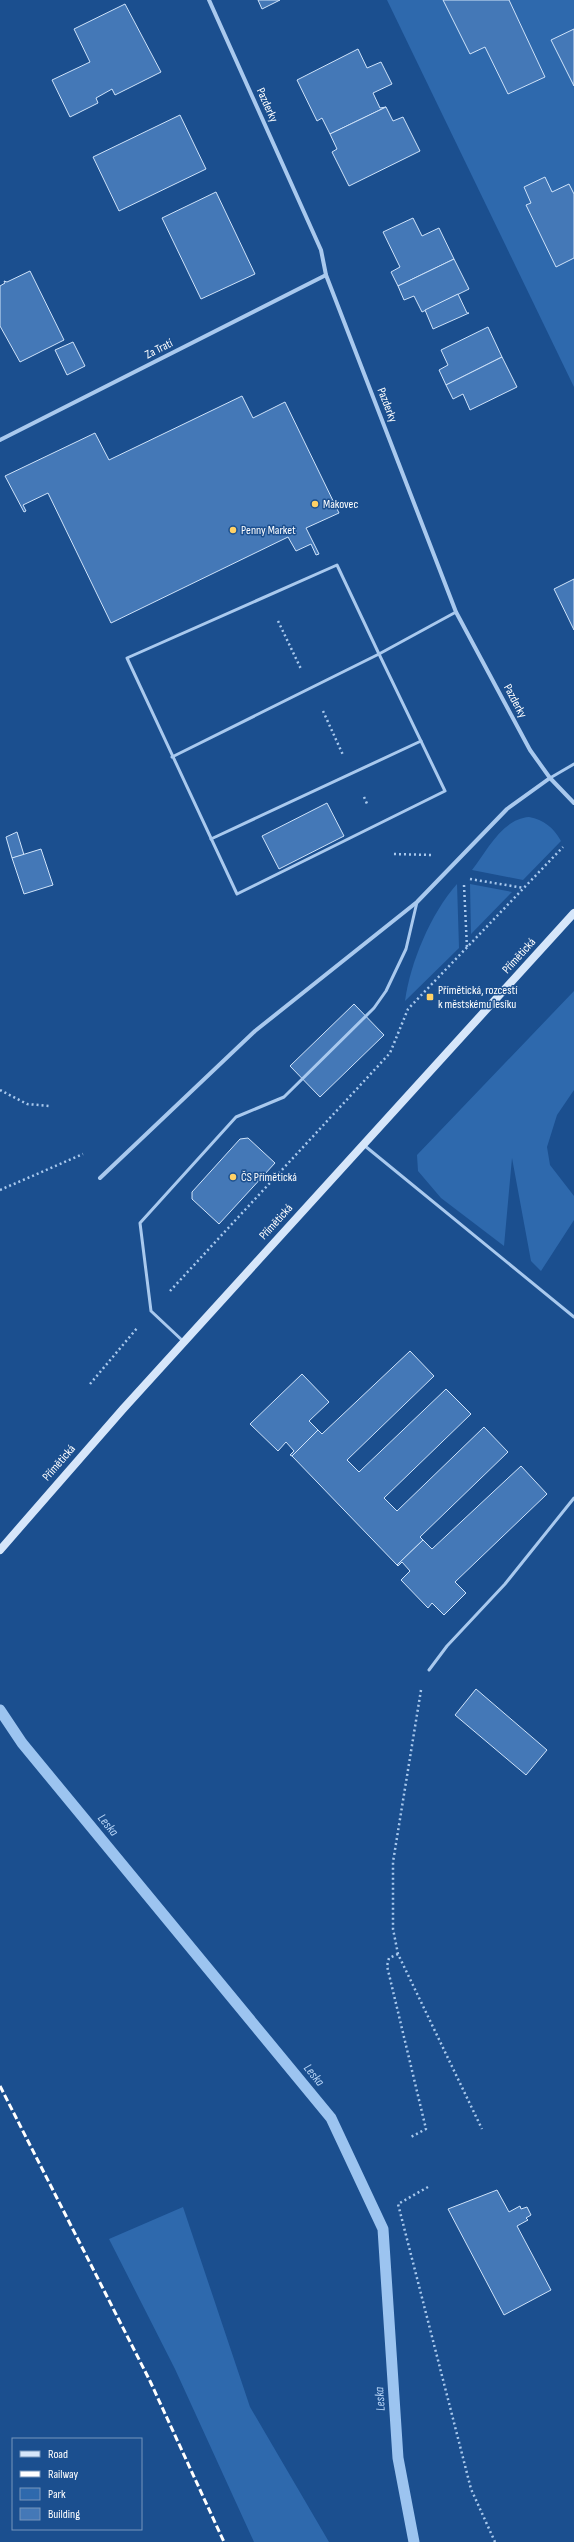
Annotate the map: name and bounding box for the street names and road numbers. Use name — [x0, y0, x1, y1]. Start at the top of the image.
street label: Pazderky — [253, 85, 281, 125]
street label: Za Tratí — [143, 335, 176, 362]
street label: Pazderky — [374, 385, 401, 425]
street label: Pazderky — [500, 682, 530, 721]
street label: Přímětická — [499, 935, 539, 977]
street label: Přímětická — [256, 1201, 296, 1243]
street label: Přímětická — [39, 1442, 79, 1484]

